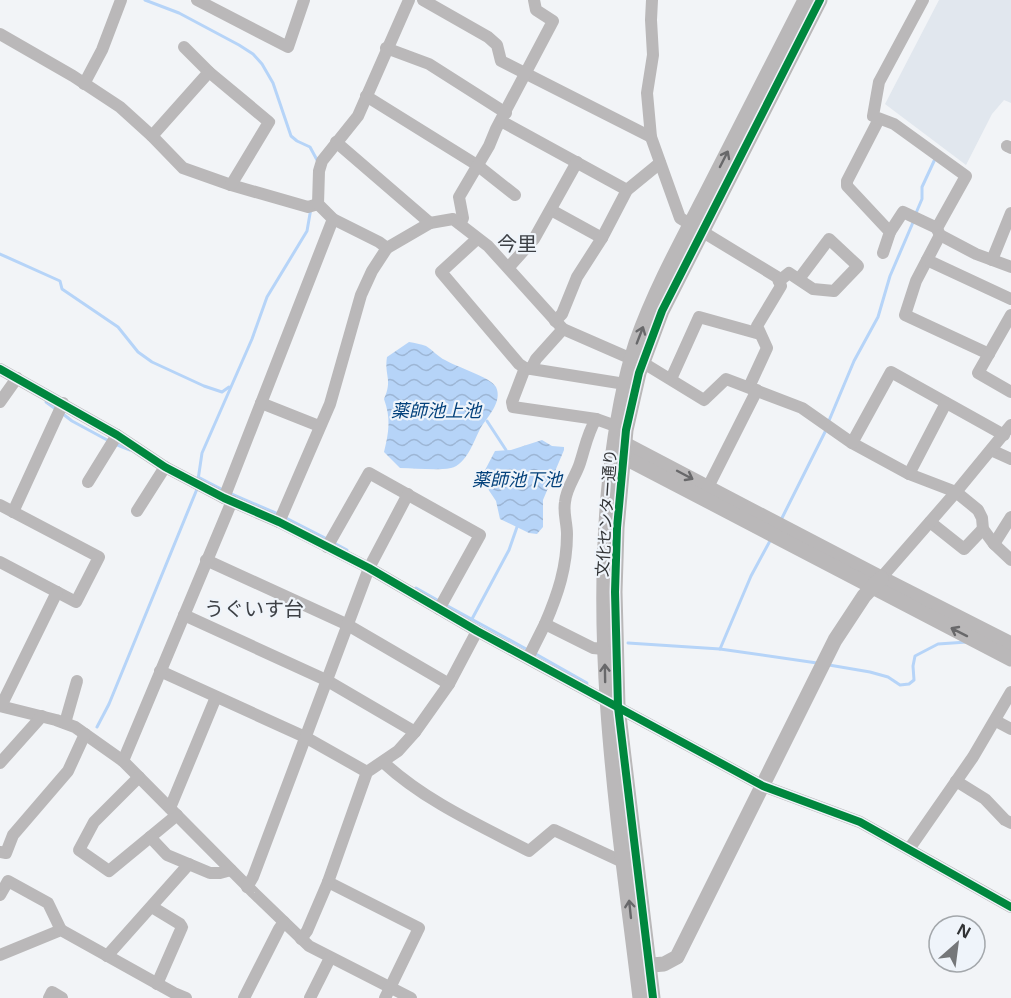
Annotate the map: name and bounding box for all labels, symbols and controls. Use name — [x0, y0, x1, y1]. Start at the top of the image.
one-way arrow — [718, 150, 730, 168]
district label: 今里 — [497, 230, 537, 257]
one-way arrow — [635, 326, 646, 345]
water label: 薬師池上池 — [391, 398, 483, 422]
street label: 文化センター通り — [591, 448, 621, 578]
water label: 薬師池下池 — [472, 467, 564, 491]
one-way arrow — [676, 470, 694, 481]
district label: うぐいす台 — [204, 595, 304, 622]
one-way arrow — [950, 625, 968, 637]
one-way arrow — [599, 664, 611, 684]
one-way arrow — [624, 899, 635, 919]
north arrow — [927, 914, 987, 974]
text: N — [953, 918, 975, 944]

